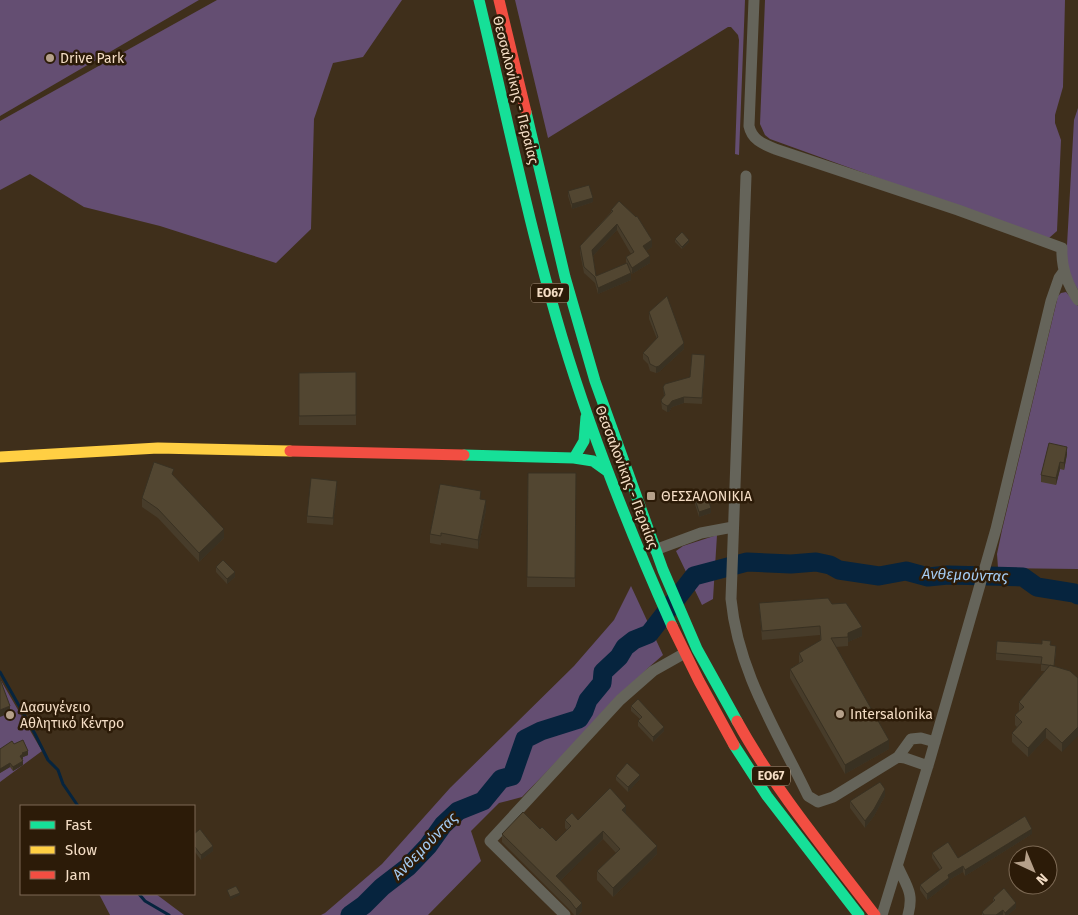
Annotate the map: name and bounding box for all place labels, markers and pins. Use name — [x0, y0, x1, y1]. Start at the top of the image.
place label: Drive Park — [60, 50, 125, 67]
marker: Drive Park — [44, 52, 56, 64]
place label: ΘΕΣΣΑΛΟΝΙΚΙΑ — [661, 488, 752, 505]
marker: ΘΕΣΣΑΛΟΝΙΚΙΑ — [645, 490, 657, 502]
place label: Δασυγένειο Αθλητικό Κέντρο — [20, 699, 124, 732]
place label: Intersalonika — [850, 706, 933, 723]
marker: Intersalonika — [834, 708, 846, 720]
marker: Δασυγένειο Αθλητικό Κέντρο — [4, 709, 16, 721]

